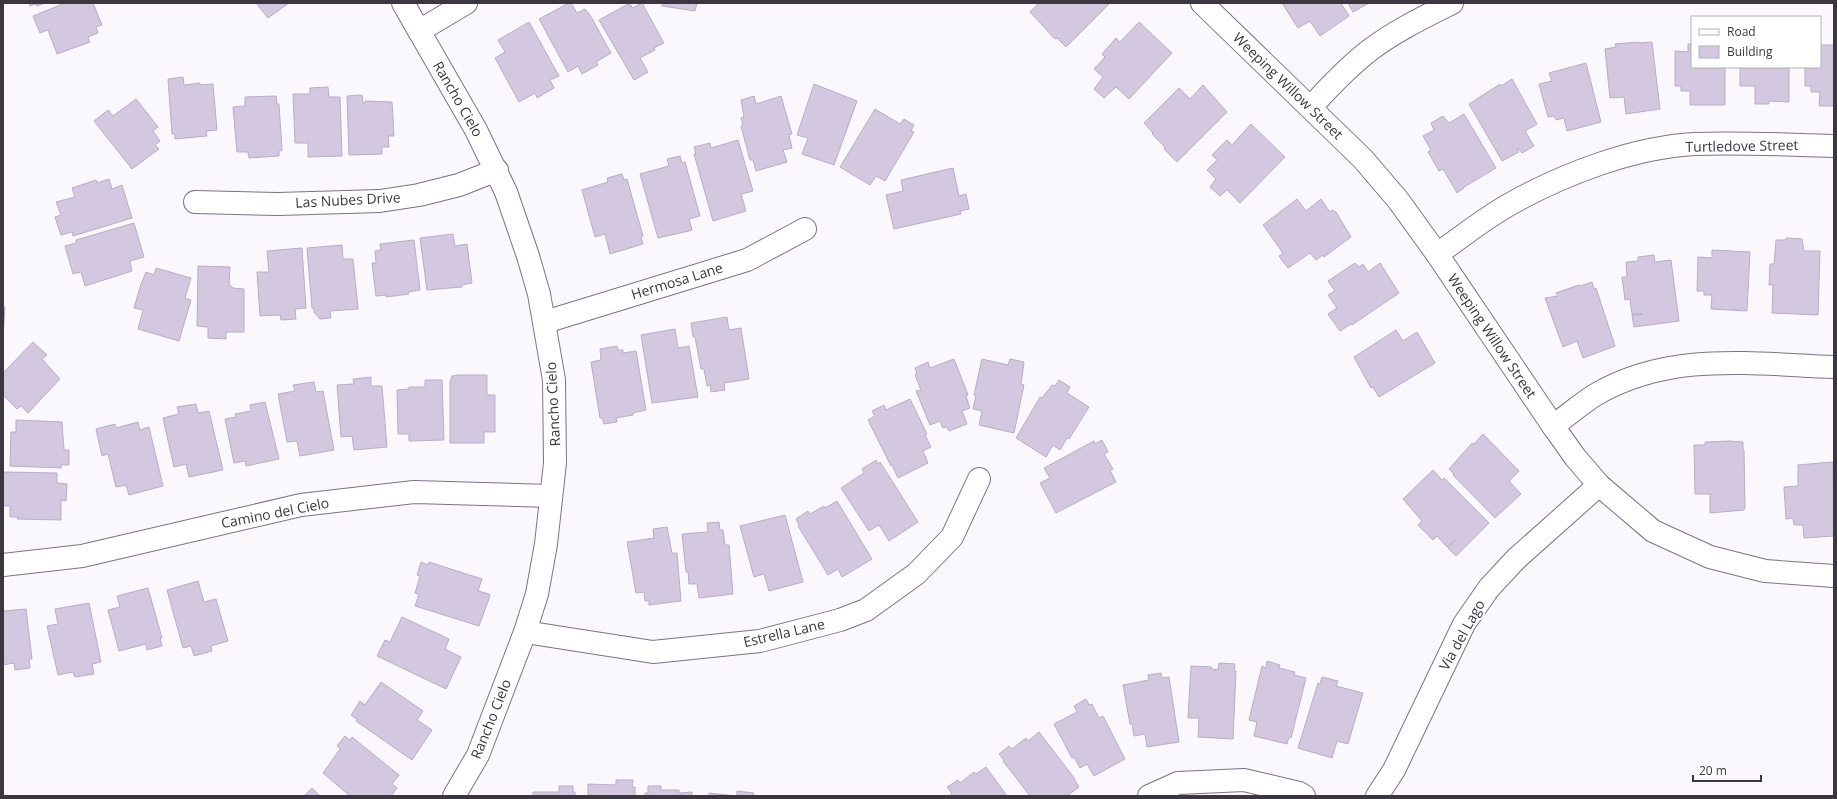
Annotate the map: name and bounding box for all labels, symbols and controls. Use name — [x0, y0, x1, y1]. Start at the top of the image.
legend — [1691, 16, 1821, 68]
text: Road — [1727, 23, 1756, 40]
street label: Weeping Willow Street — [1229, 28, 1348, 143]
text: Building — [1727, 43, 1773, 60]
street label: Rancho Cielo — [429, 57, 488, 140]
street label: Turtledove Street — [1685, 135, 1799, 156]
street label: Las Nubes Drive — [295, 187, 401, 212]
street label: Hermosa Lane — [629, 258, 725, 303]
street label: Weeping Willow Street — [1444, 270, 1541, 402]
street label: Rancho Cielo — [541, 361, 564, 447]
street label: Camino del Cielo — [219, 493, 330, 532]
street label: Via del Lago — [1434, 596, 1489, 673]
street label: Estrella Lane — [741, 614, 827, 651]
street label: Rancho Cielo — [466, 676, 515, 762]
scale bar — [1693, 757, 1761, 783]
text: 20 m — [1699, 762, 1727, 779]

